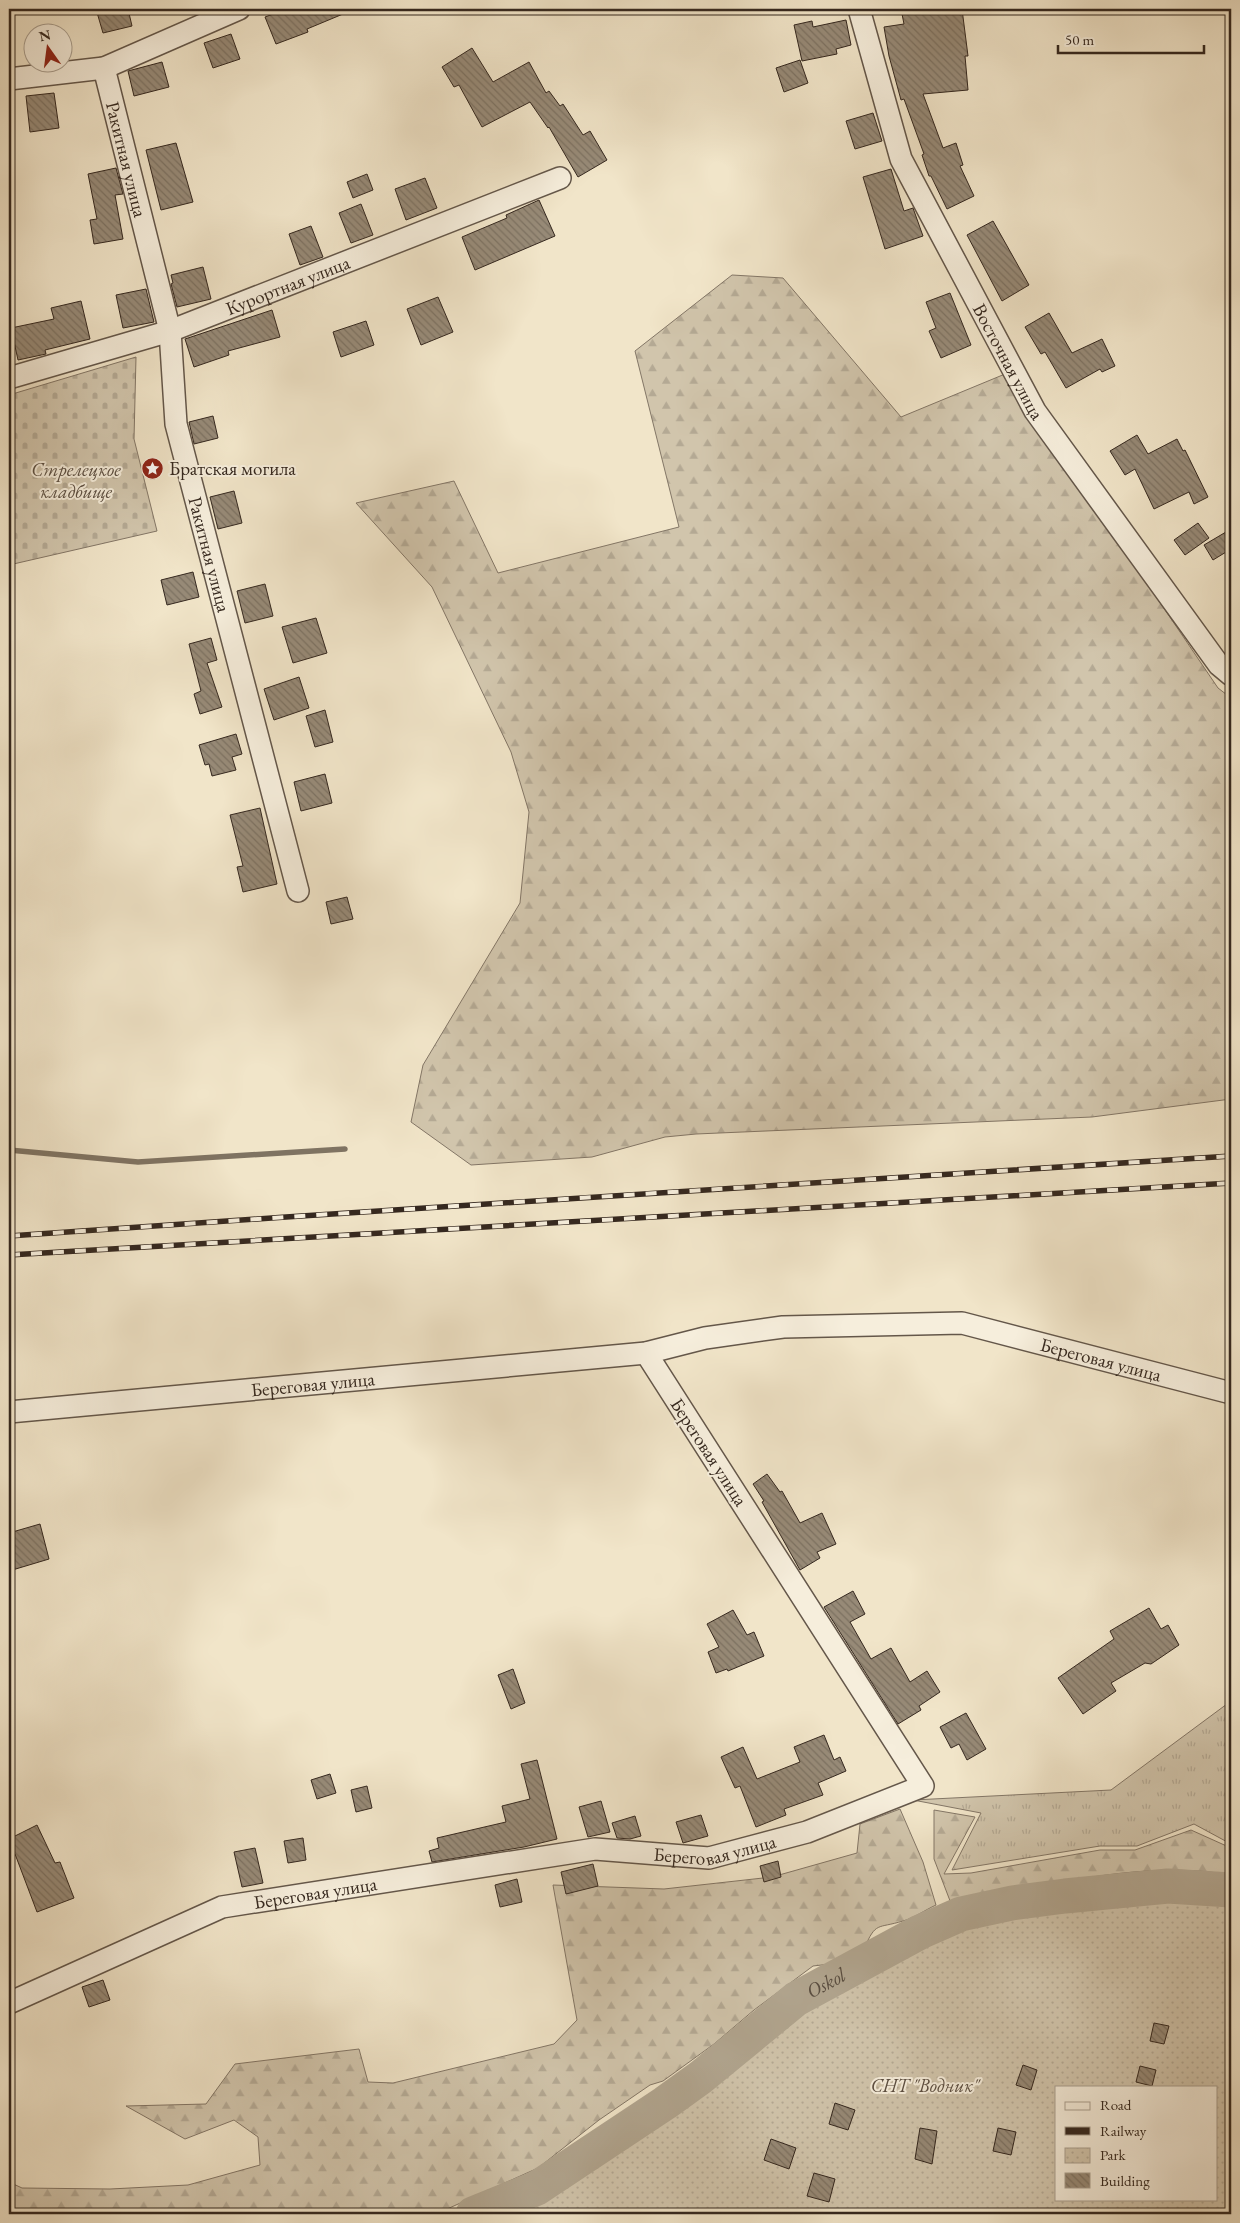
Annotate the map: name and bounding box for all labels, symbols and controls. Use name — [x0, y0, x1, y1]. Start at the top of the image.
north arrow — [22, 22, 72, 72]
scale bar — [1058, 22, 1204, 54]
text: N — [37, 25, 53, 45]
text: 50 m — [1065, 30, 1094, 49]
street label: Ракитная улица — [100, 99, 154, 220]
street label: Курортная улица — [222, 249, 354, 320]
street label: Восточная улица — [967, 299, 1050, 425]
place icon: Братская могила — [141, 456, 165, 480]
place label: Братская могила — [169, 456, 296, 481]
park label: Стрелецкое кладбище — [31, 457, 121, 504]
street label: Ракитная улица — [183, 494, 237, 615]
street label: Береговая улица — [1038, 1331, 1165, 1387]
street label: Береговая улица — [250, 1366, 376, 1402]
street label: Береговая улица — [665, 1393, 754, 1511]
street label: Береговая улица — [653, 1828, 779, 1871]
street label: Береговая улица — [252, 1871, 379, 1914]
water label: Oskol — [802, 1961, 851, 2004]
park label: СНТ "Водник" — [871, 2073, 981, 2098]
legend — [1055, 2086, 1218, 2200]
text: Road — [1100, 2095, 1132, 2114]
text: Railway — [1100, 2121, 1147, 2140]
text: Park — [1100, 2145, 1127, 2164]
text: Building — [1100, 2171, 1150, 2190]

